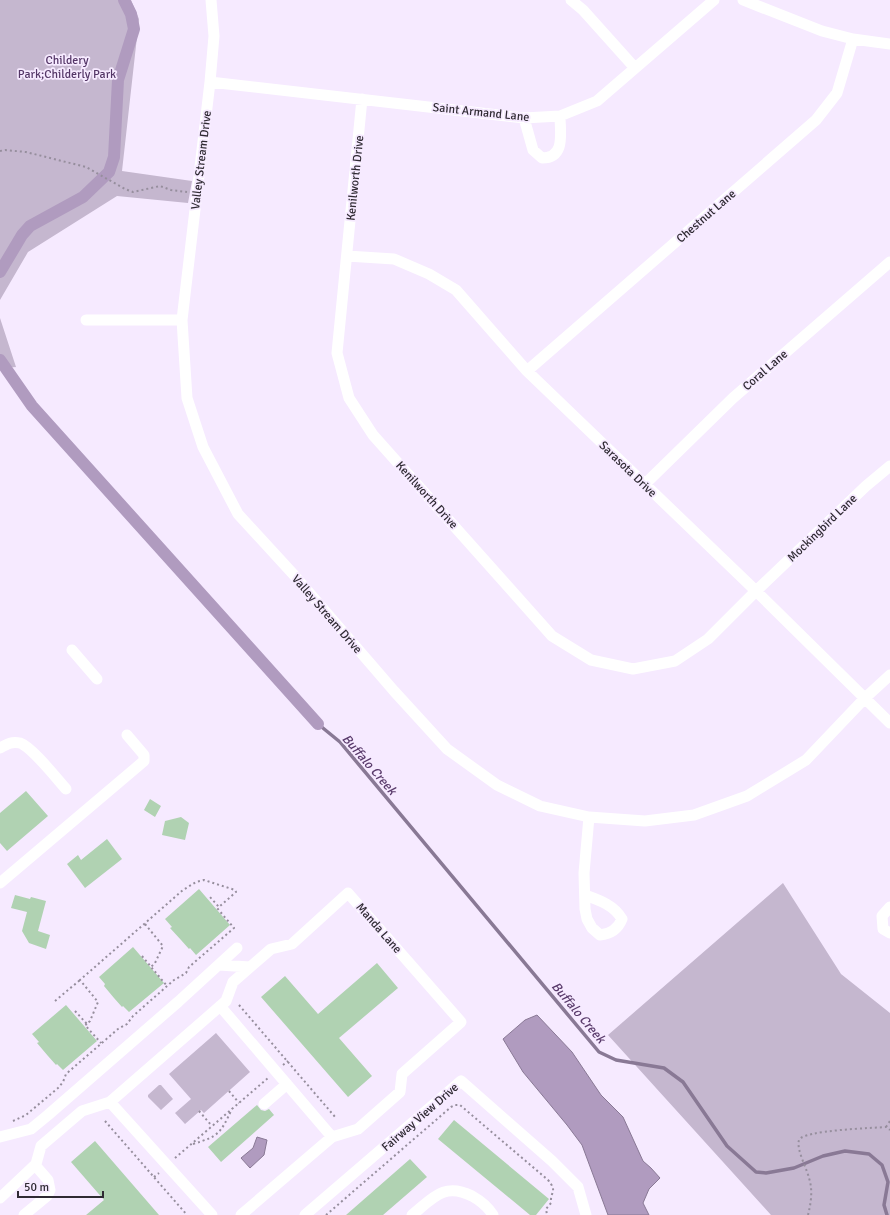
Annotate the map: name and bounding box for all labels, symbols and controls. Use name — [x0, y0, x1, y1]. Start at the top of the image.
park label: Childery Park;Childerly Park — [18, 53, 116, 82]
street label: Saint Armand Lane — [432, 100, 530, 125]
street label: Valley Stream Drive — [188, 110, 215, 210]
street label: Kenilworth Drive — [344, 135, 367, 222]
street label: Chestnut Lane — [673, 186, 739, 246]
street label: Coral Lane — [740, 347, 791, 394]
street label: Sarasota Drive — [596, 438, 660, 501]
street label: Kenilworth Drive — [392, 458, 461, 532]
street label: Mockingbird Lane — [784, 491, 860, 565]
street label: Valley Stream Drive — [288, 572, 365, 657]
water label: Buffalo Creek — [339, 731, 401, 799]
street label: Manda Lane — [353, 900, 405, 957]
water label: Buffalo Creek — [548, 979, 609, 1048]
street label: Fairway View Drive — [379, 1080, 462, 1155]
scale bar — [18, 1173, 103, 1199]
text: 50 m — [24, 1180, 49, 1195]

